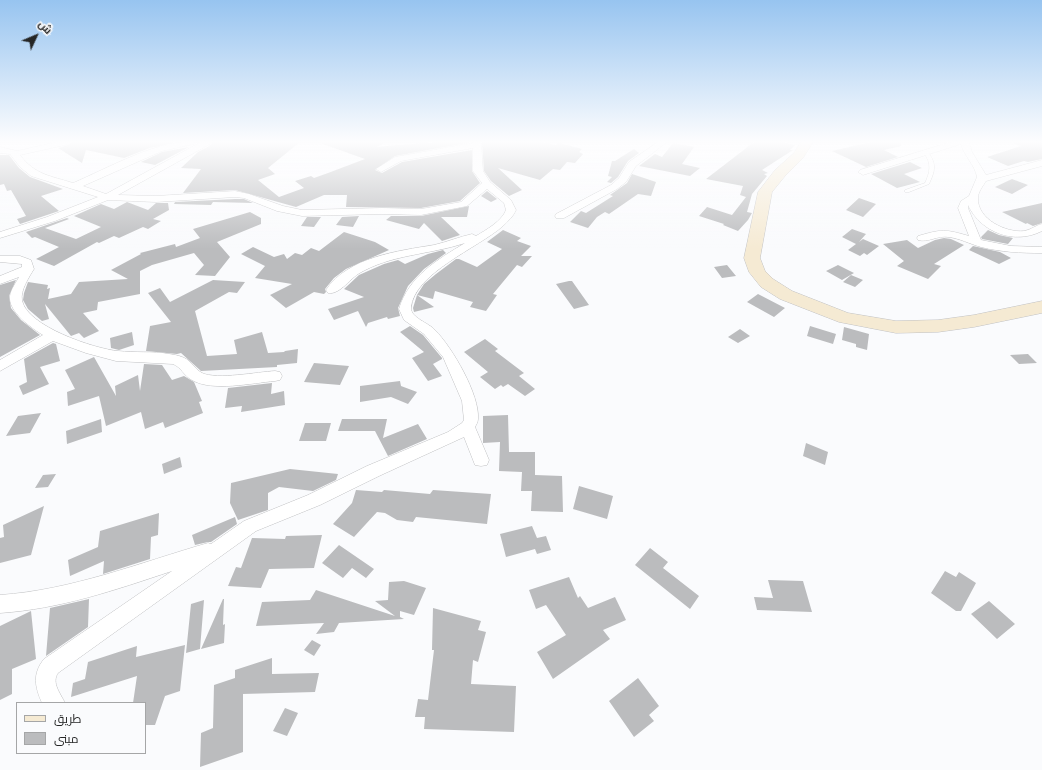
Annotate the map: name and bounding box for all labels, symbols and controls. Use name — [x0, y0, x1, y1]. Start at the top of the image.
north arrow — [16, 16, 56, 56]
text: ش — [34, 16, 56, 38]
legend — [16, 702, 146, 754]
text: طريق — [54, 710, 81, 729]
text: مبنى — [54, 730, 79, 749]

